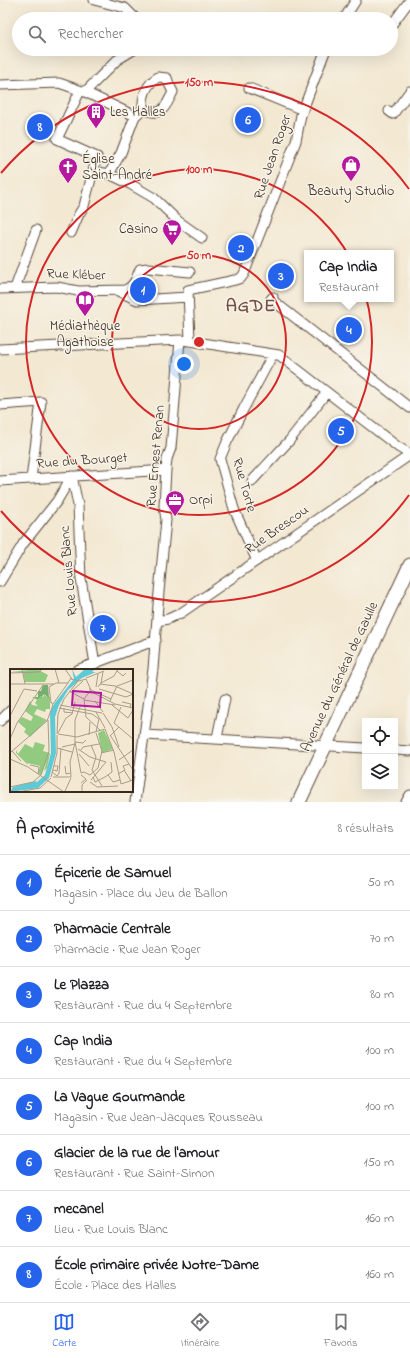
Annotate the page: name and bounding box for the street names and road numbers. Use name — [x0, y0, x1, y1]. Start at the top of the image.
street label: Rue Jean Roger — [249, 111, 298, 203]
street label: Rue Kléber — [46, 263, 106, 287]
street label: Rue Ernest Renan — [141, 404, 171, 508]
street label: Rue du Bourget — [36, 447, 129, 476]
street label: Rue Torte — [226, 455, 262, 515]
street label: Rue Brescou — [241, 500, 313, 560]
street label: Rue Louis Blanc — [55, 524, 83, 617]
street label: Avenue du Général de Gaulle — [296, 598, 384, 756]

